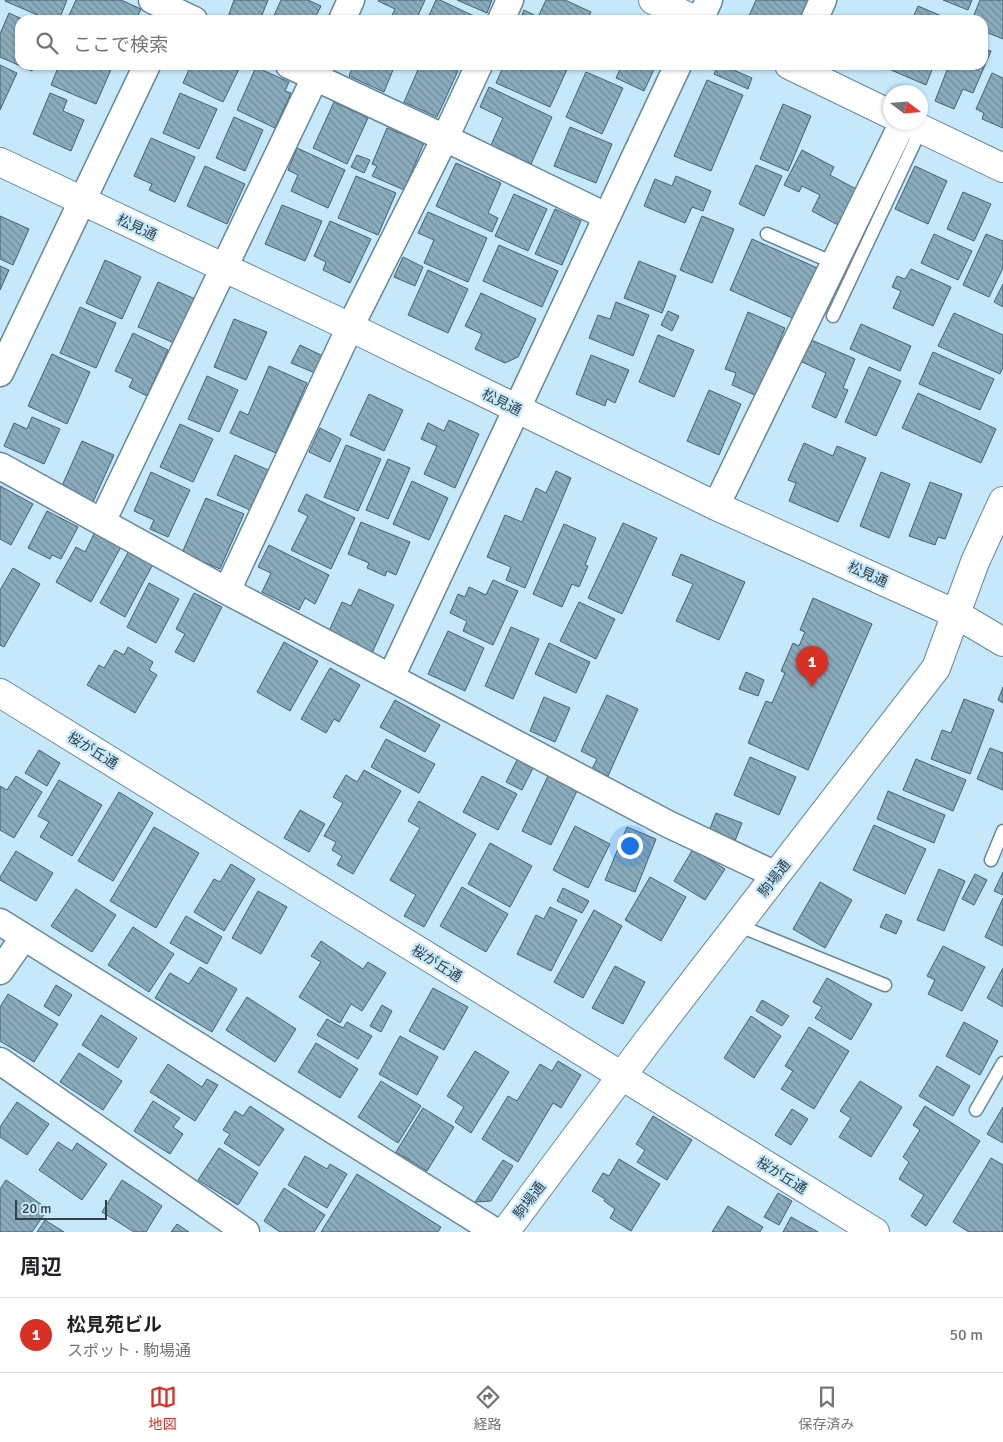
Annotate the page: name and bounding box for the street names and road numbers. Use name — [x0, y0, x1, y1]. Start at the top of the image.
street label: 松見通 — [114, 211, 159, 244]
street label: 松見通 — [479, 386, 524, 419]
street label: 松見通 — [845, 558, 890, 591]
street label: 桜が丘通 — [64, 728, 121, 772]
street label: 駒場通 — [755, 857, 794, 900]
street label: 桜が丘通 — [408, 941, 465, 985]
street label: 桜が丘通 — [753, 1153, 810, 1197]
street label: 駒場通 — [510, 1178, 549, 1222]

